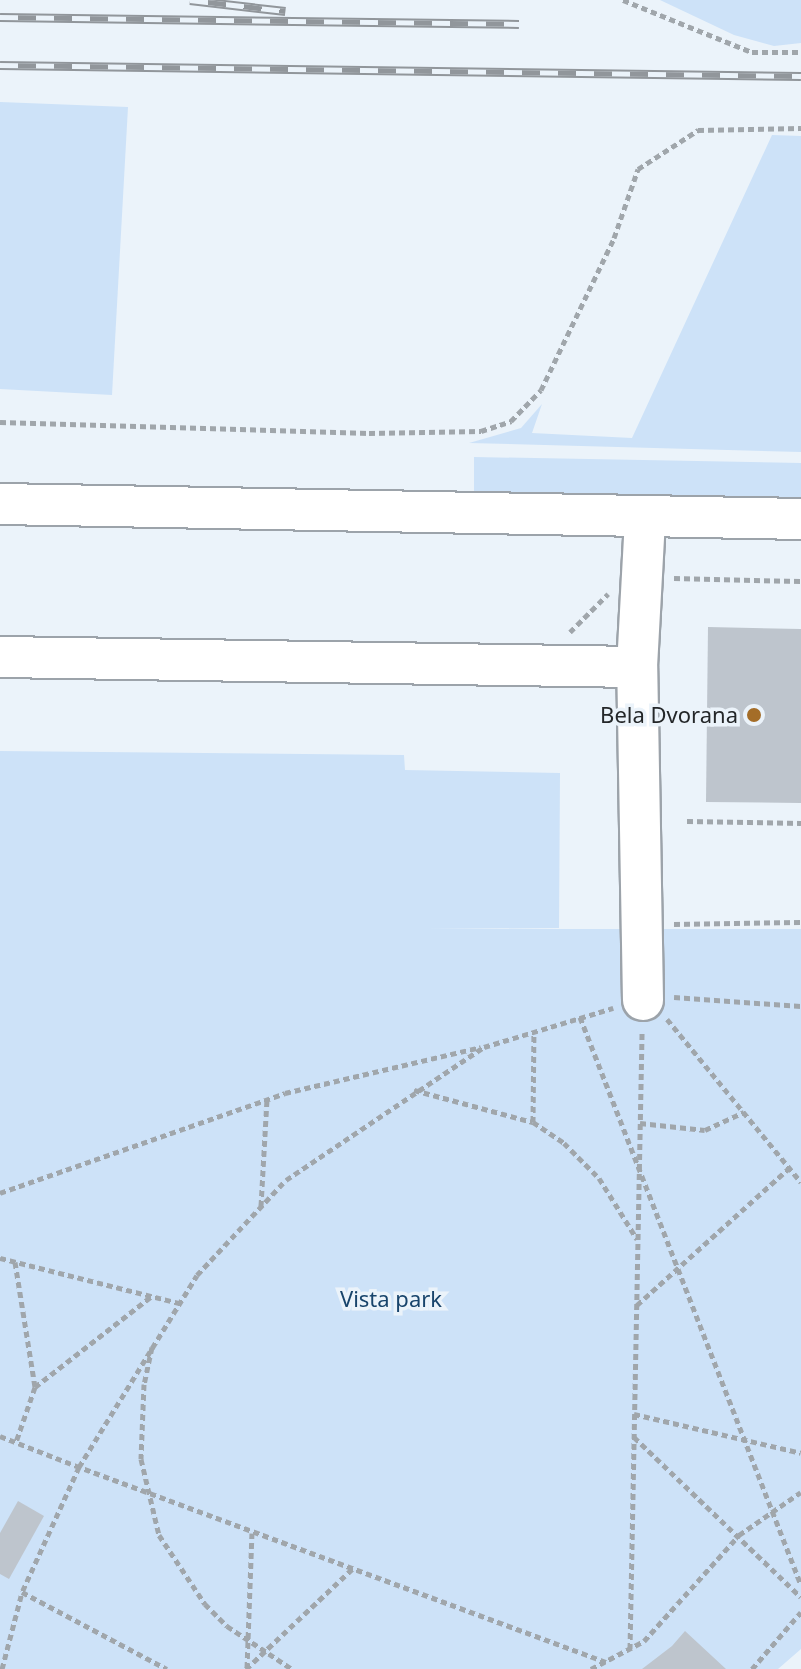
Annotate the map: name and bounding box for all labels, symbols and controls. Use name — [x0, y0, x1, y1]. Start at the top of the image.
place label: Bela Dvorana — [600, 702, 738, 728]
marker: Bela Dvorana — [745, 706, 763, 724]
park label: Vista park — [340, 1286, 442, 1312]

